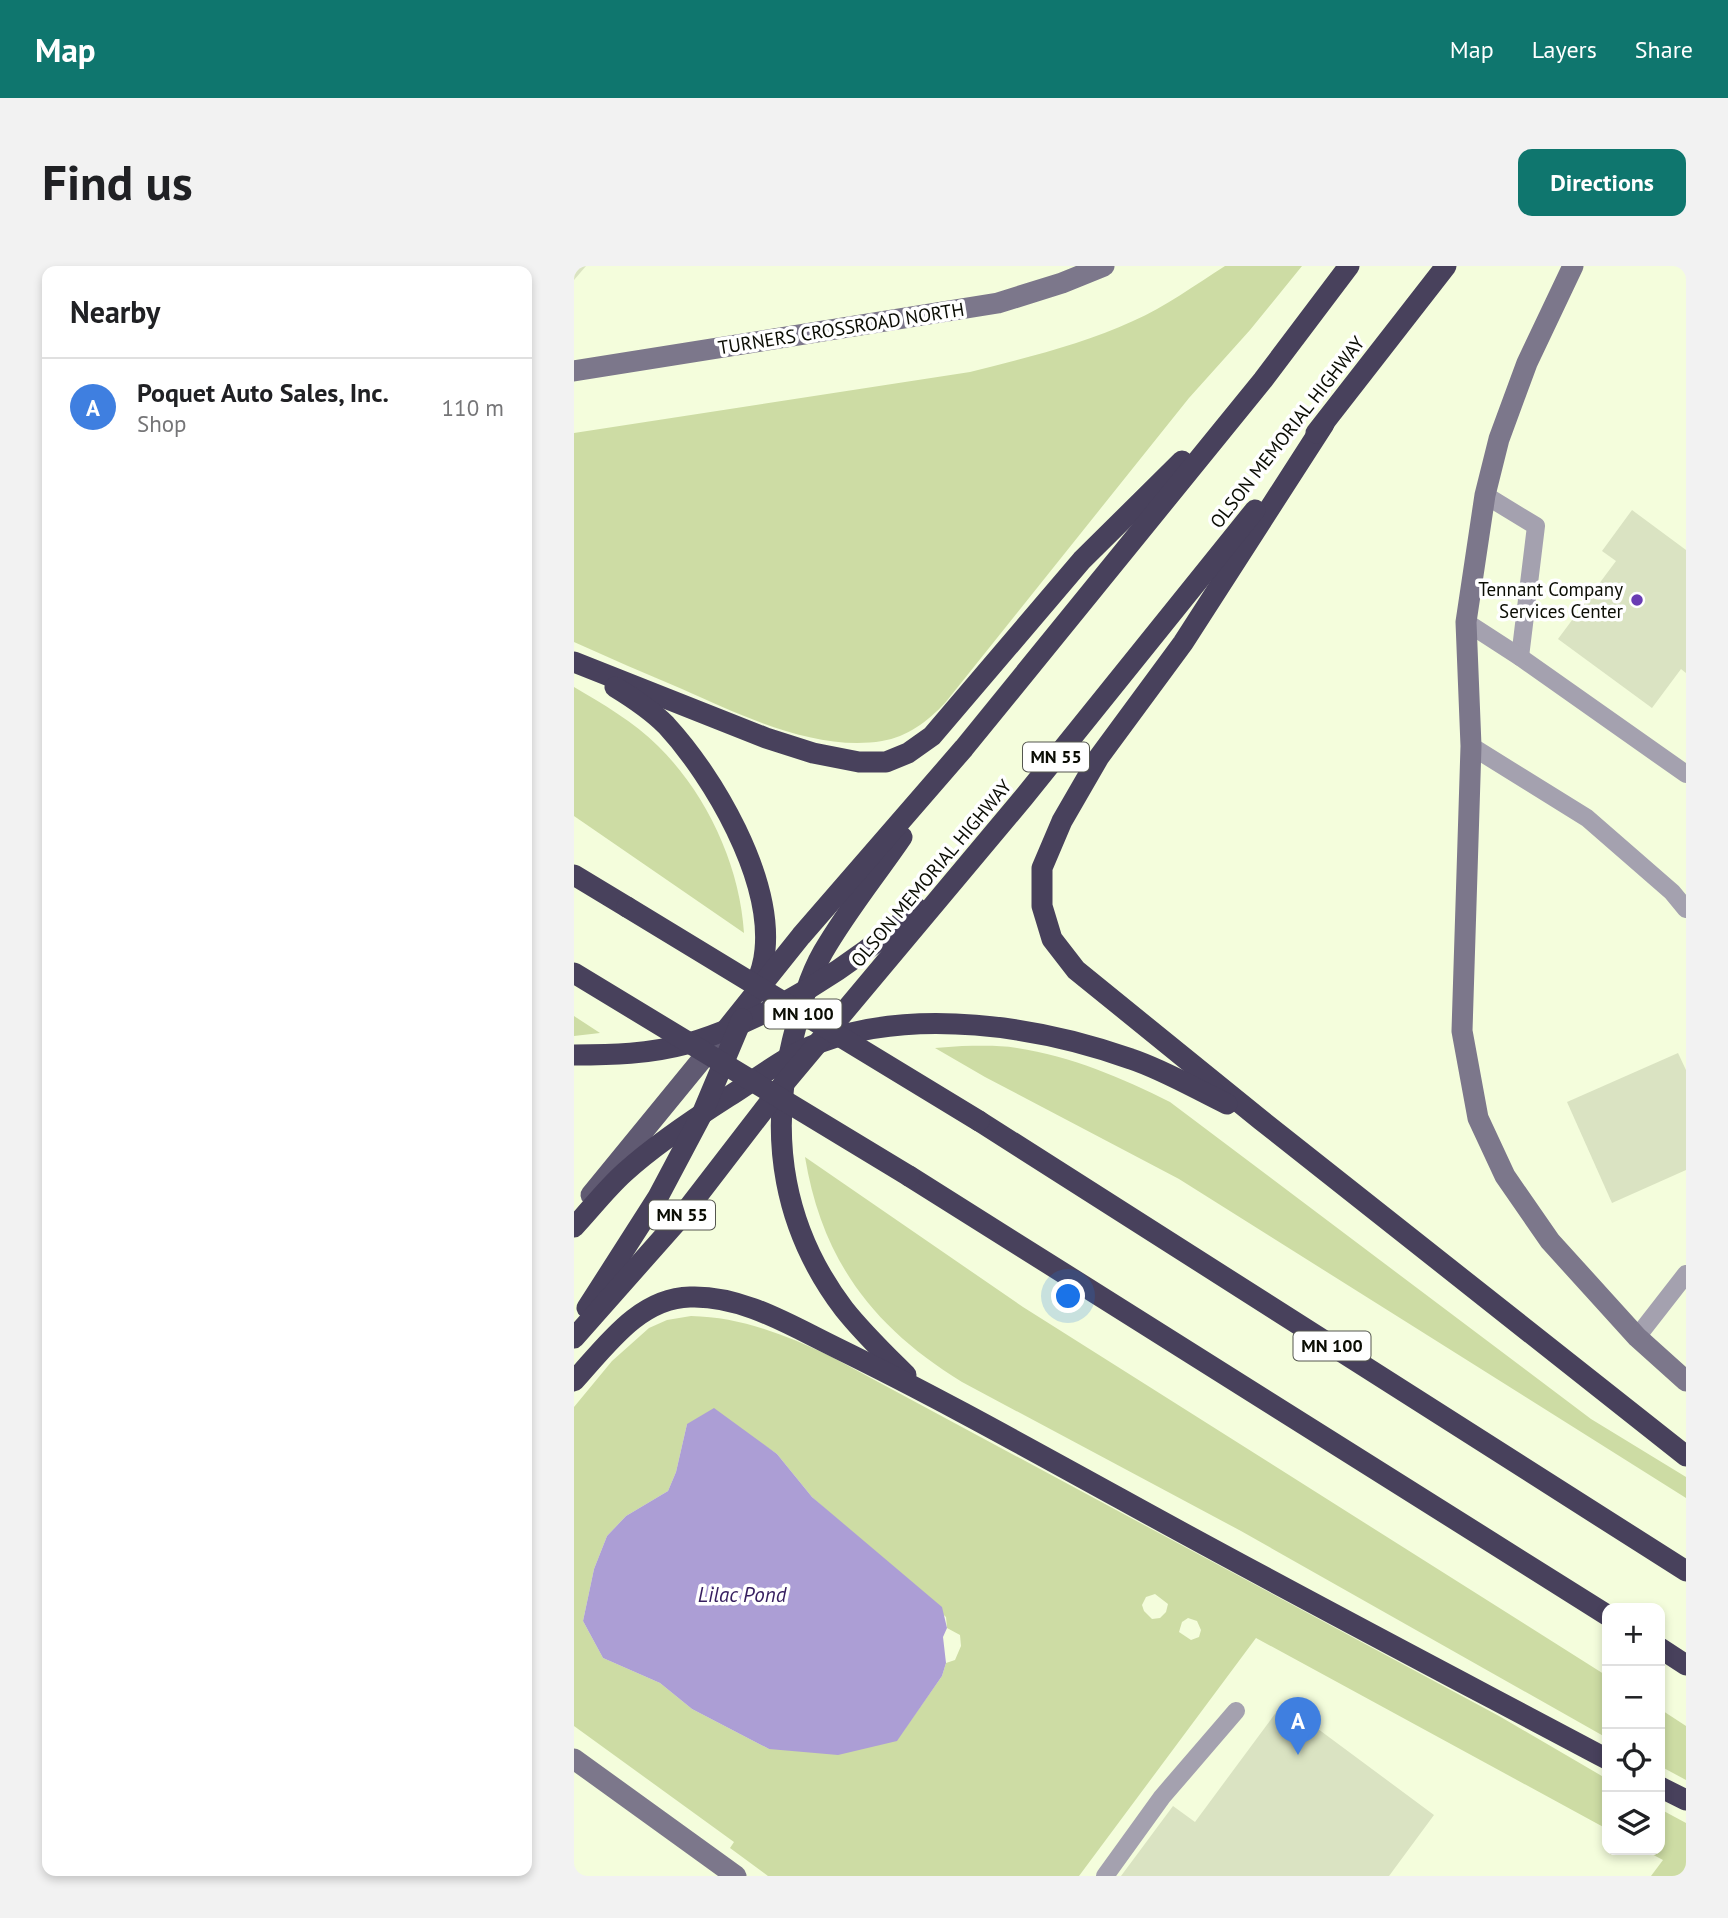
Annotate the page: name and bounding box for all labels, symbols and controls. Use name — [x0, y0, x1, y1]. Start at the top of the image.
text: Map — [35, 28, 96, 71]
text: Map — [1450, 34, 1494, 65]
text: Layers — [1532, 34, 1597, 65]
text: Share — [1635, 34, 1693, 65]
button: Directions — [1518, 149, 1686, 216]
text: Find us — [42, 150, 193, 214]
text: Nearby — [70, 292, 160, 331]
street label: TURNERS CROSSROAD NORTH — [716, 297, 966, 359]
street label: OLSON MEMORIAL HIGHWAY — [1204, 331, 1370, 533]
text: Poquet Auto Sales, Inc. — [137, 376, 389, 409]
text: A — [86, 393, 100, 422]
text: 110 m — [442, 393, 504, 422]
text: Shop — [137, 409, 187, 438]
place label: Tennant Company Services Center — [1478, 577, 1624, 623]
marker: Tennant Company Services Center — [1629, 592, 1645, 608]
road number: MN 55 — [1023, 742, 1089, 771]
street label: OLSON MEMORIAL HIGHWAY — [846, 774, 1017, 972]
road number: MN 100 — [764, 1000, 842, 1028]
road number: MN 55 — [649, 1200, 715, 1230]
your location — [1051, 1279, 1085, 1313]
road number: MN 100 — [1294, 1331, 1370, 1360]
water label: Lilac Pond — [698, 1581, 788, 1608]
map controls — [1602, 1603, 1665, 1855]
button: + — [1602, 1603, 1665, 1666]
button: − — [1602, 1666, 1665, 1729]
pin: A — [1275, 1697, 1321, 1755]
button: locate — [1602, 1729, 1665, 1792]
button: layers — [1602, 1792, 1665, 1855]

